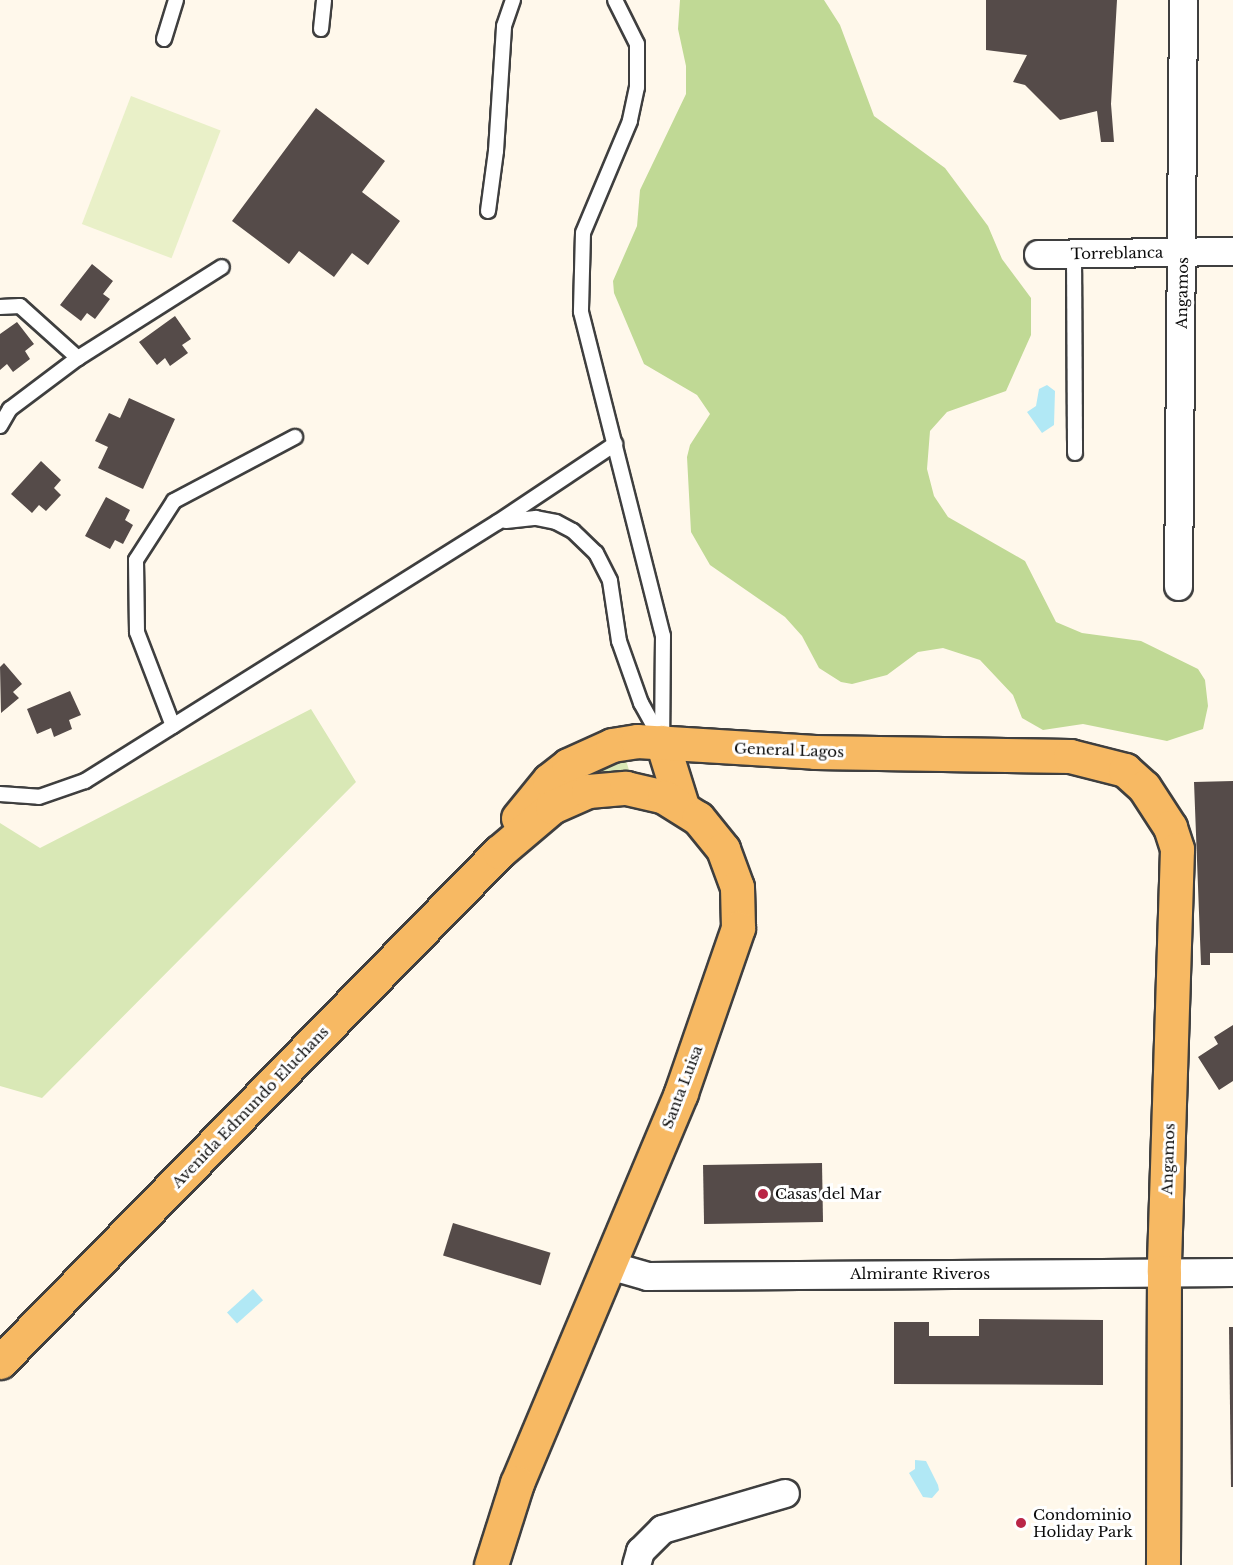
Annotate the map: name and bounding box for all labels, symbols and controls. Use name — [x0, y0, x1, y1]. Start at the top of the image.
street label: Torreblanca — [1071, 243, 1163, 263]
street label: Angamos — [1172, 257, 1192, 329]
street label: General Lagos — [734, 739, 844, 761]
street label: Avenida Edmundo Eluchans — [168, 1022, 332, 1192]
street label: Santa Luisa — [658, 1043, 706, 1131]
street label: Angamos — [1158, 1123, 1178, 1195]
place label: Casas del Mar — [775, 1185, 881, 1203]
marker: Casas del Mar — [756, 1187, 770, 1201]
street label: Almirante Riveros — [850, 1265, 990, 1283]
place label: Condominio Holiday Park — [1033, 1505, 1133, 1540]
marker: Condominio Holiday Park — [1014, 1516, 1028, 1530]

